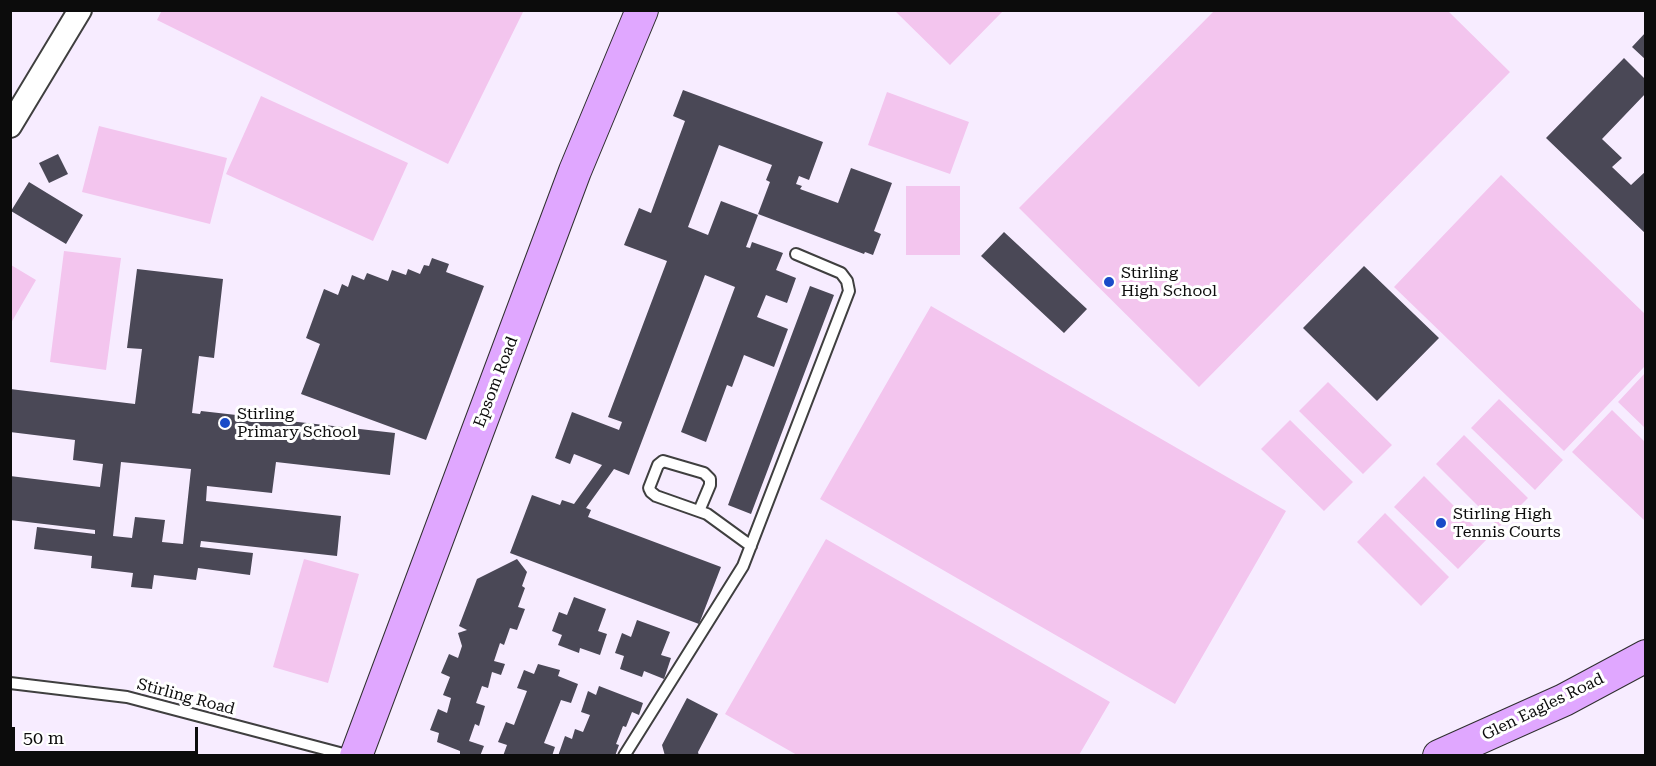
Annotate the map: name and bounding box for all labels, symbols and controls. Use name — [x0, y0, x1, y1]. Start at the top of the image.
place label: Stirling High School — [1121, 263, 1217, 301]
marker: Stirling High School — [1102, 275, 1116, 289]
street label: Epsom Road — [470, 334, 522, 430]
place label: Stirling Primary School — [237, 404, 357, 442]
marker: Stirling Primary School — [218, 416, 232, 430]
place label: Stirling High Tennis Courts — [1453, 504, 1561, 542]
marker: Stirling High Tennis Courts — [1434, 516, 1448, 530]
street label: Glen Eagles Road — [1479, 669, 1607, 745]
street label: Stirling Road — [135, 675, 237, 719]
scale bar — [15, 715, 201, 753]
text: 50 m — [23, 727, 64, 748]

